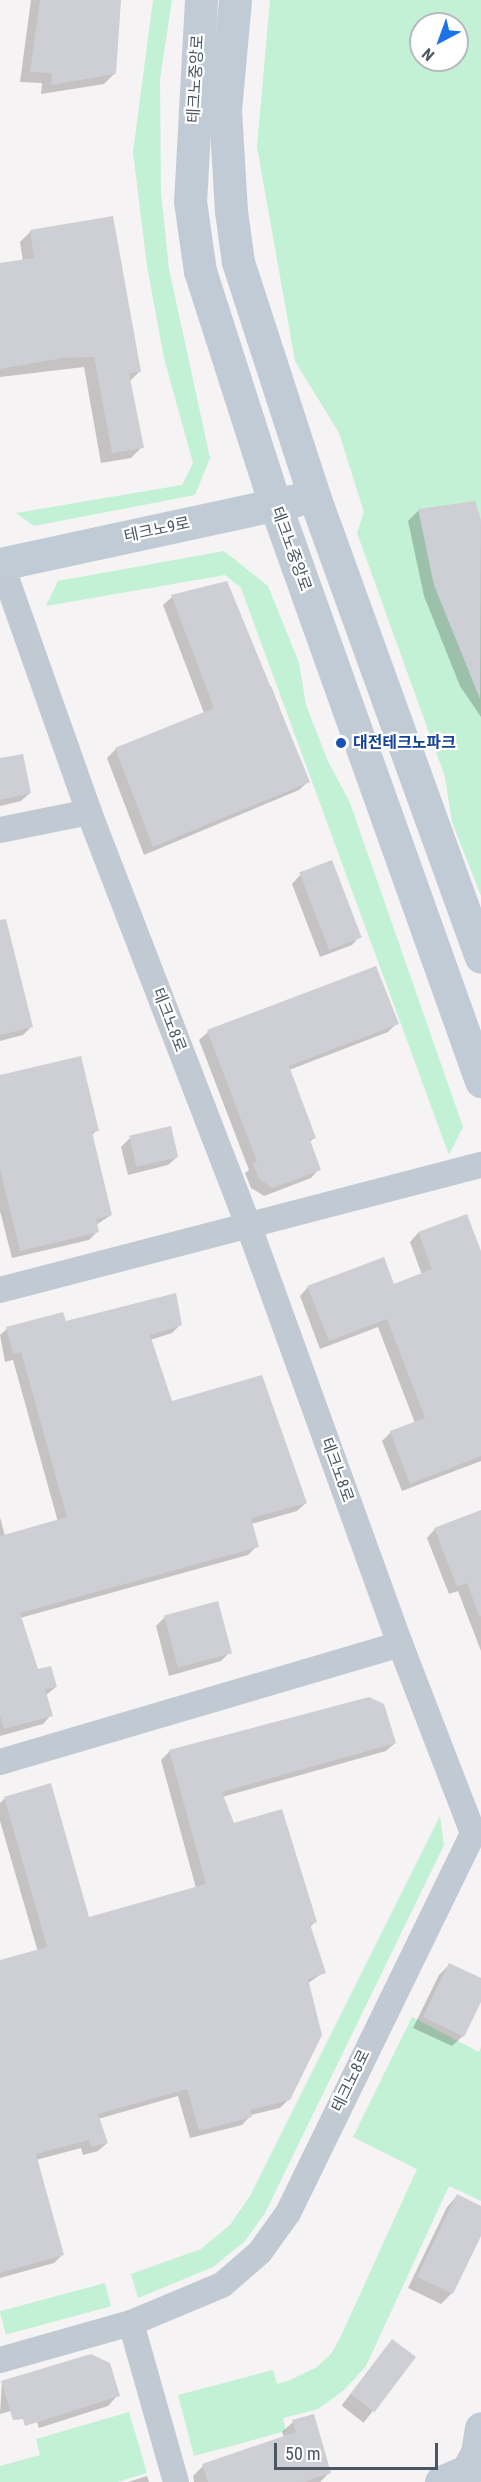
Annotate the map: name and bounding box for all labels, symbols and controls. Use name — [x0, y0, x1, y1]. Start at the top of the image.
north arrow — [409, 12, 469, 72]
street label: 테크노중앙로 — [184, 34, 208, 124]
text: N — [418, 44, 438, 65]
street label: 테크노중앙로 — [267, 504, 315, 594]
street label: 테크노9로 — [122, 514, 192, 546]
place label: 대전테크노파크 — [353, 733, 456, 753]
marker: 대전테크노파크 — [334, 736, 348, 750]
street label: 테크노8로 — [148, 985, 190, 1055]
street label: 테크노8로 — [317, 1435, 357, 1505]
street label: 테크노8로 — [328, 2047, 374, 2115]
scale bar — [277, 2431, 440, 2469]
text: 50 m — [285, 2443, 320, 2464]

